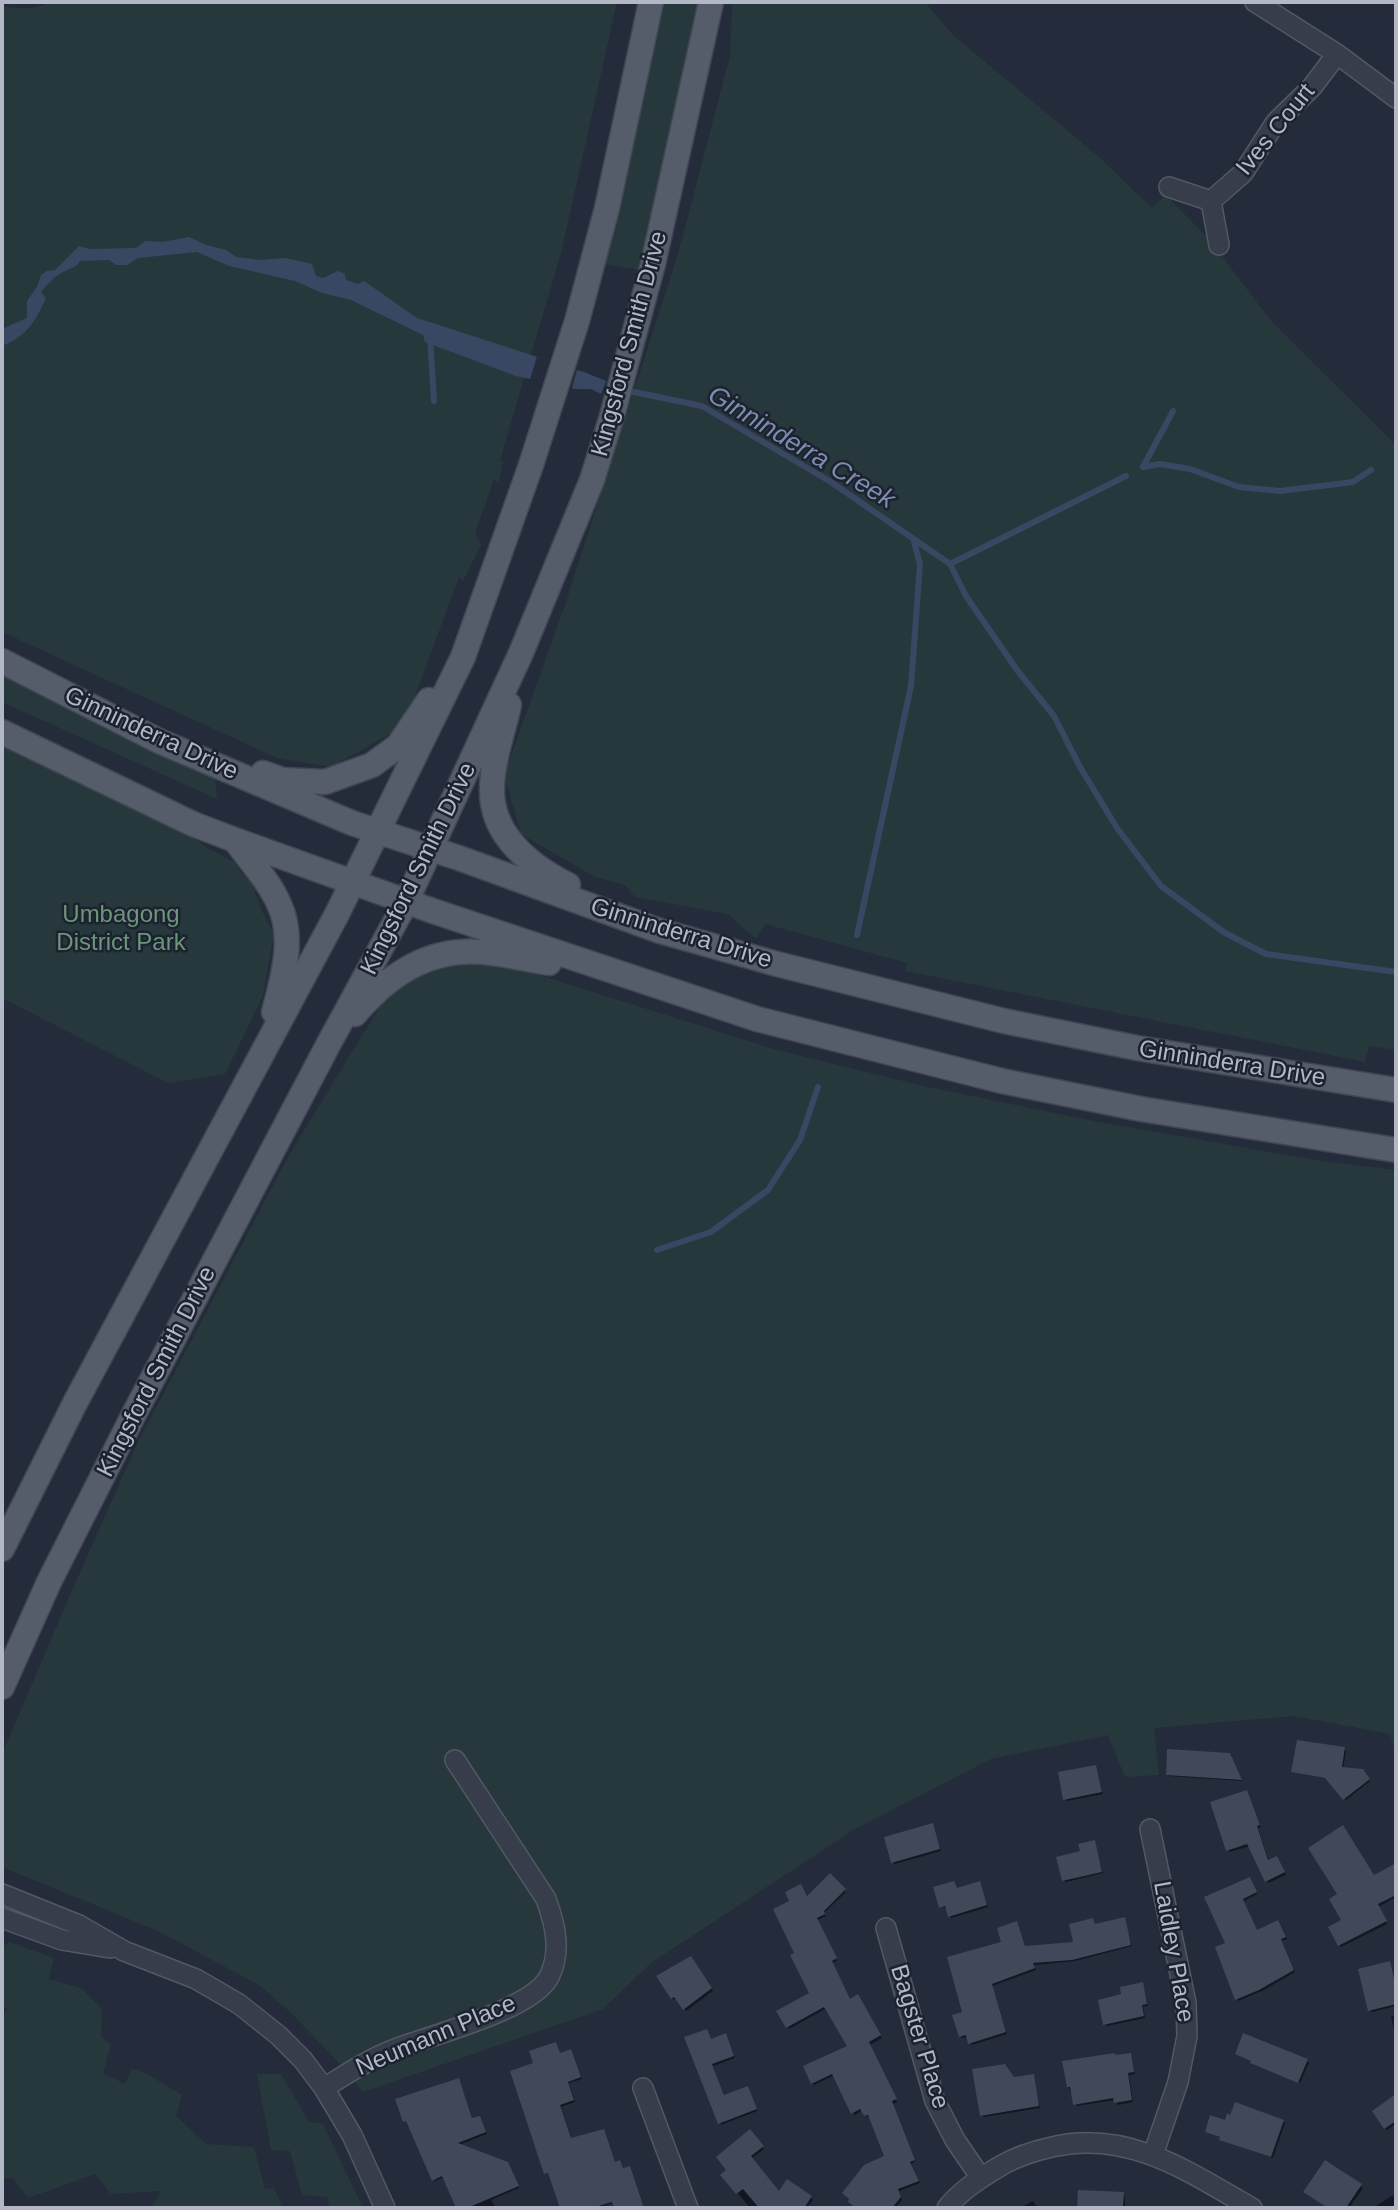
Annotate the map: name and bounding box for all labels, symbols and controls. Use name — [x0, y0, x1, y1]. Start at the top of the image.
street label: Ives Court — [1230, 78, 1322, 182]
street label: Kingsford Smith Drive — [586, 228, 674, 460]
water label: Ginninderra Creek — [702, 380, 900, 516]
street label: Ginninderra Drive — [60, 681, 242, 787]
street label: Kingsford Smith Drive — [355, 758, 483, 980]
street label: Ginninderra Drive — [587, 893, 775, 975]
park label: Umbagong District Park — [56, 901, 186, 957]
street label: Ginninderra Drive — [1137, 1035, 1327, 1093]
street label: Kingsford Smith Drive — [91, 1262, 223, 1482]
street label: Laidley Place — [1146, 1879, 1200, 2025]
street label: Bagster Place — [883, 1961, 955, 2113]
street label: Neumann Place — [352, 1989, 520, 2083]

